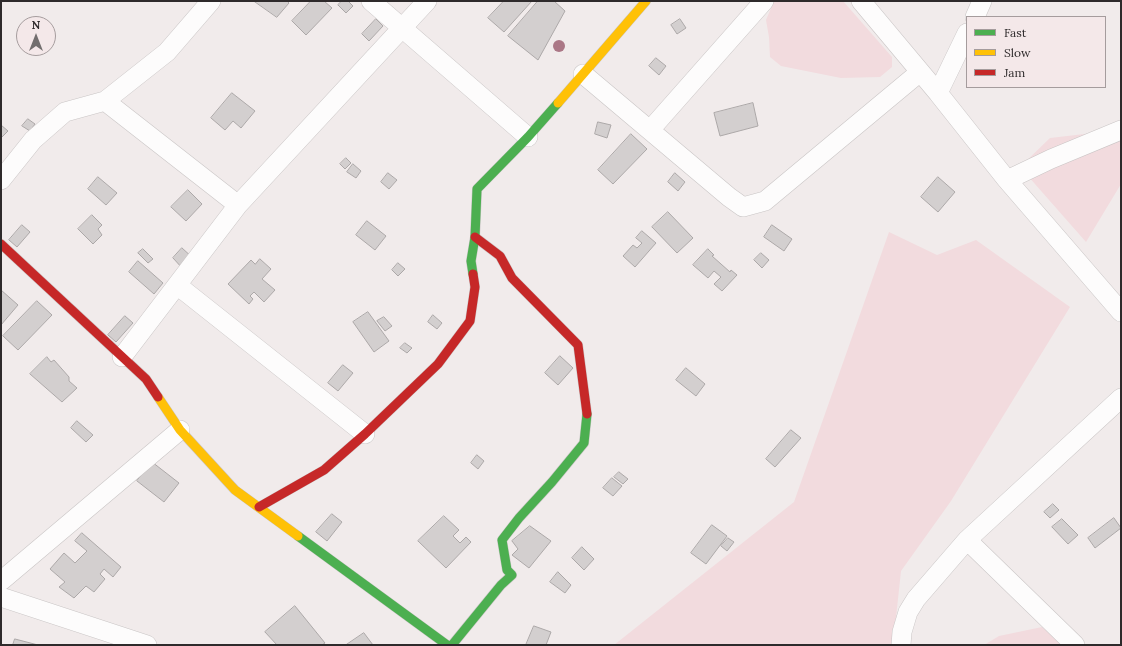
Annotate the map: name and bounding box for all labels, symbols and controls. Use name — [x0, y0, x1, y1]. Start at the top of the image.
north arrow — [16, 16, 56, 56]
legend — [966, 16, 1106, 88]
text: N — [32, 18, 40, 32]
text: Fast — [1004, 25, 1027, 40]
text: Slow — [1004, 45, 1031, 60]
text: Jam — [1004, 65, 1025, 80]

